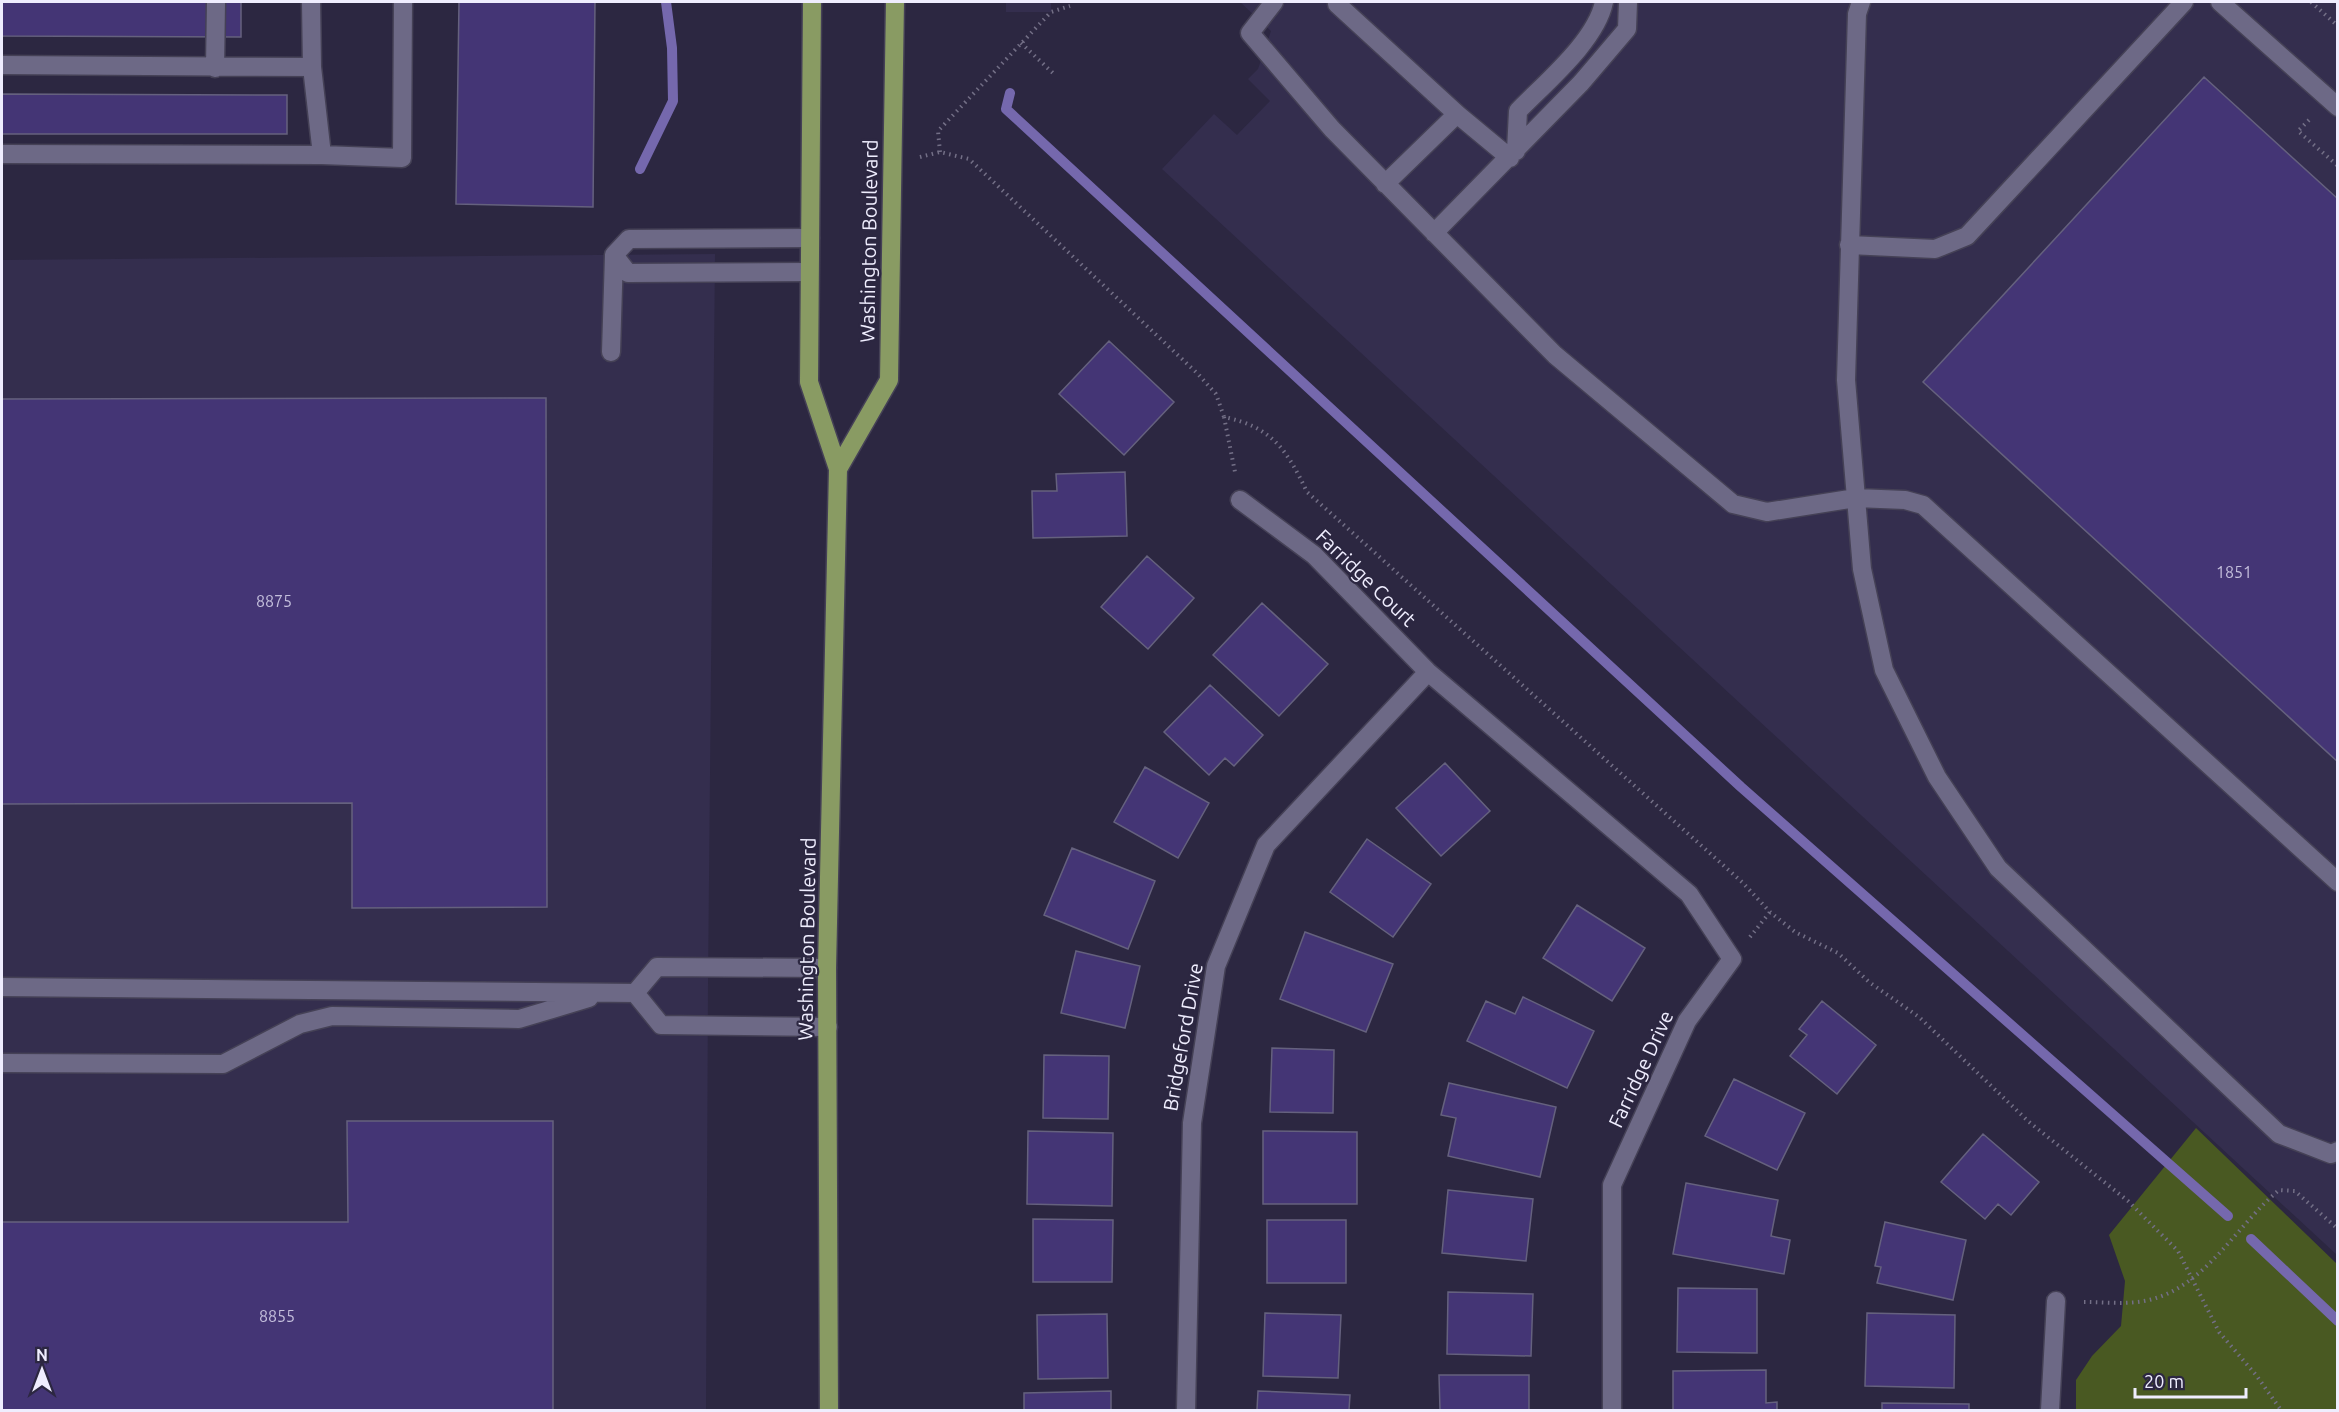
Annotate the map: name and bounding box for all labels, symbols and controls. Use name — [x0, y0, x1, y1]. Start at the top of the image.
street label: Washington Boulevard — [855, 139, 882, 343]
street label: Farridge Court — [1312, 524, 1421, 631]
house number: 1851 — [2216, 563, 2252, 581]
house number: 8875 — [256, 592, 292, 610]
street label: Washington Boulevard — [793, 837, 820, 1041]
street label: Bridgeford Drive — [1158, 961, 1207, 1113]
street label: Farridge Drive — [1603, 1007, 1678, 1131]
house number: 8855 — [259, 1307, 295, 1325]
north arrow — [12, 1340, 72, 1400]
text: N — [36, 1346, 48, 1364]
scale bar — [2135, 1361, 2246, 1399]
text: 20 m — [2144, 1371, 2184, 1391]

